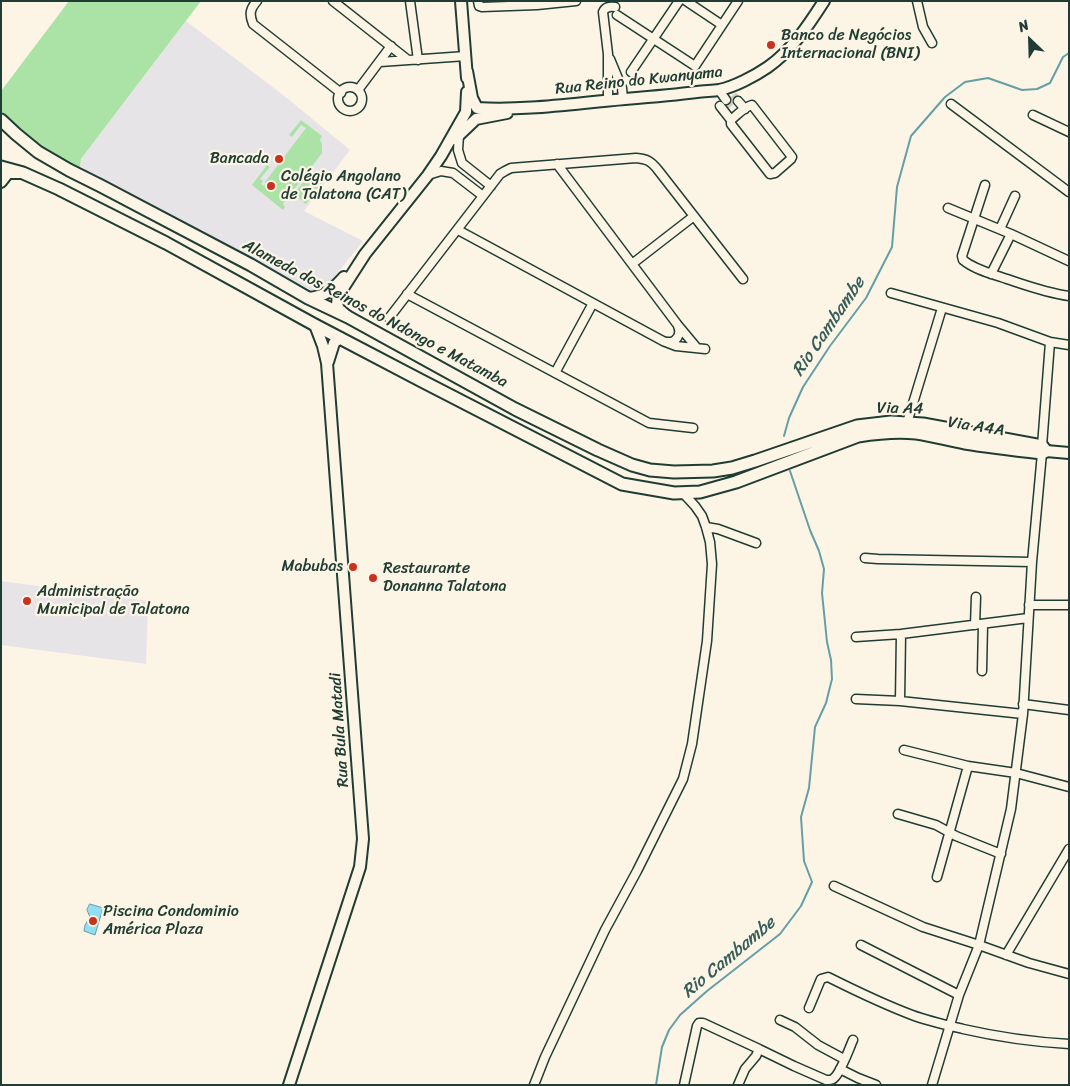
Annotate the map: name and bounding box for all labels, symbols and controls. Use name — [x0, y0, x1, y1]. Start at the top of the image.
text: N — [1014, 12, 1033, 39]
north arrow — [1005, 15, 1055, 65]
place label: Banco de Negócios Internacional (BNI) — [781, 26, 919, 64]
marker: Banco de Negócios Internacional (BNI) — [765, 39, 777, 51]
street label: Rua Reino do Kwanyama — [554, 63, 724, 99]
place label: Bancada — [210, 149, 269, 169]
marker: Bancada — [273, 153, 285, 165]
place label: Colégio Angolano de Talatona (CAT) — [281, 167, 406, 205]
marker: Colégio Angolano de Talatona (CAT) — [265, 180, 277, 192]
street label: Alameda dos Reinos do Ndongo e Matamba — [239, 236, 511, 392]
water label: Rio Cambambe — [788, 273, 870, 381]
street label: Via A4 — [877, 399, 923, 419]
street label: Via A4A — [946, 413, 1006, 441]
place label: Mabubas — [281, 557, 343, 577]
place label: Restaurante Donanna Talatona — [383, 559, 507, 597]
marker: Mabubas — [347, 561, 359, 573]
marker: Restaurante Donanna Talatona — [367, 572, 379, 584]
place label: Administração Municipal de Talatona — [37, 582, 190, 620]
marker: Administração Municipal de Talatona — [21, 595, 33, 607]
street label: Rua Bula Matadi — [326, 672, 354, 788]
place label: Piscina Condominio América Plaza — [103, 902, 239, 940]
water label: Rio Cambambe — [678, 913, 780, 1003]
marker: Piscina Condominio América Plaza — [87, 915, 99, 927]

